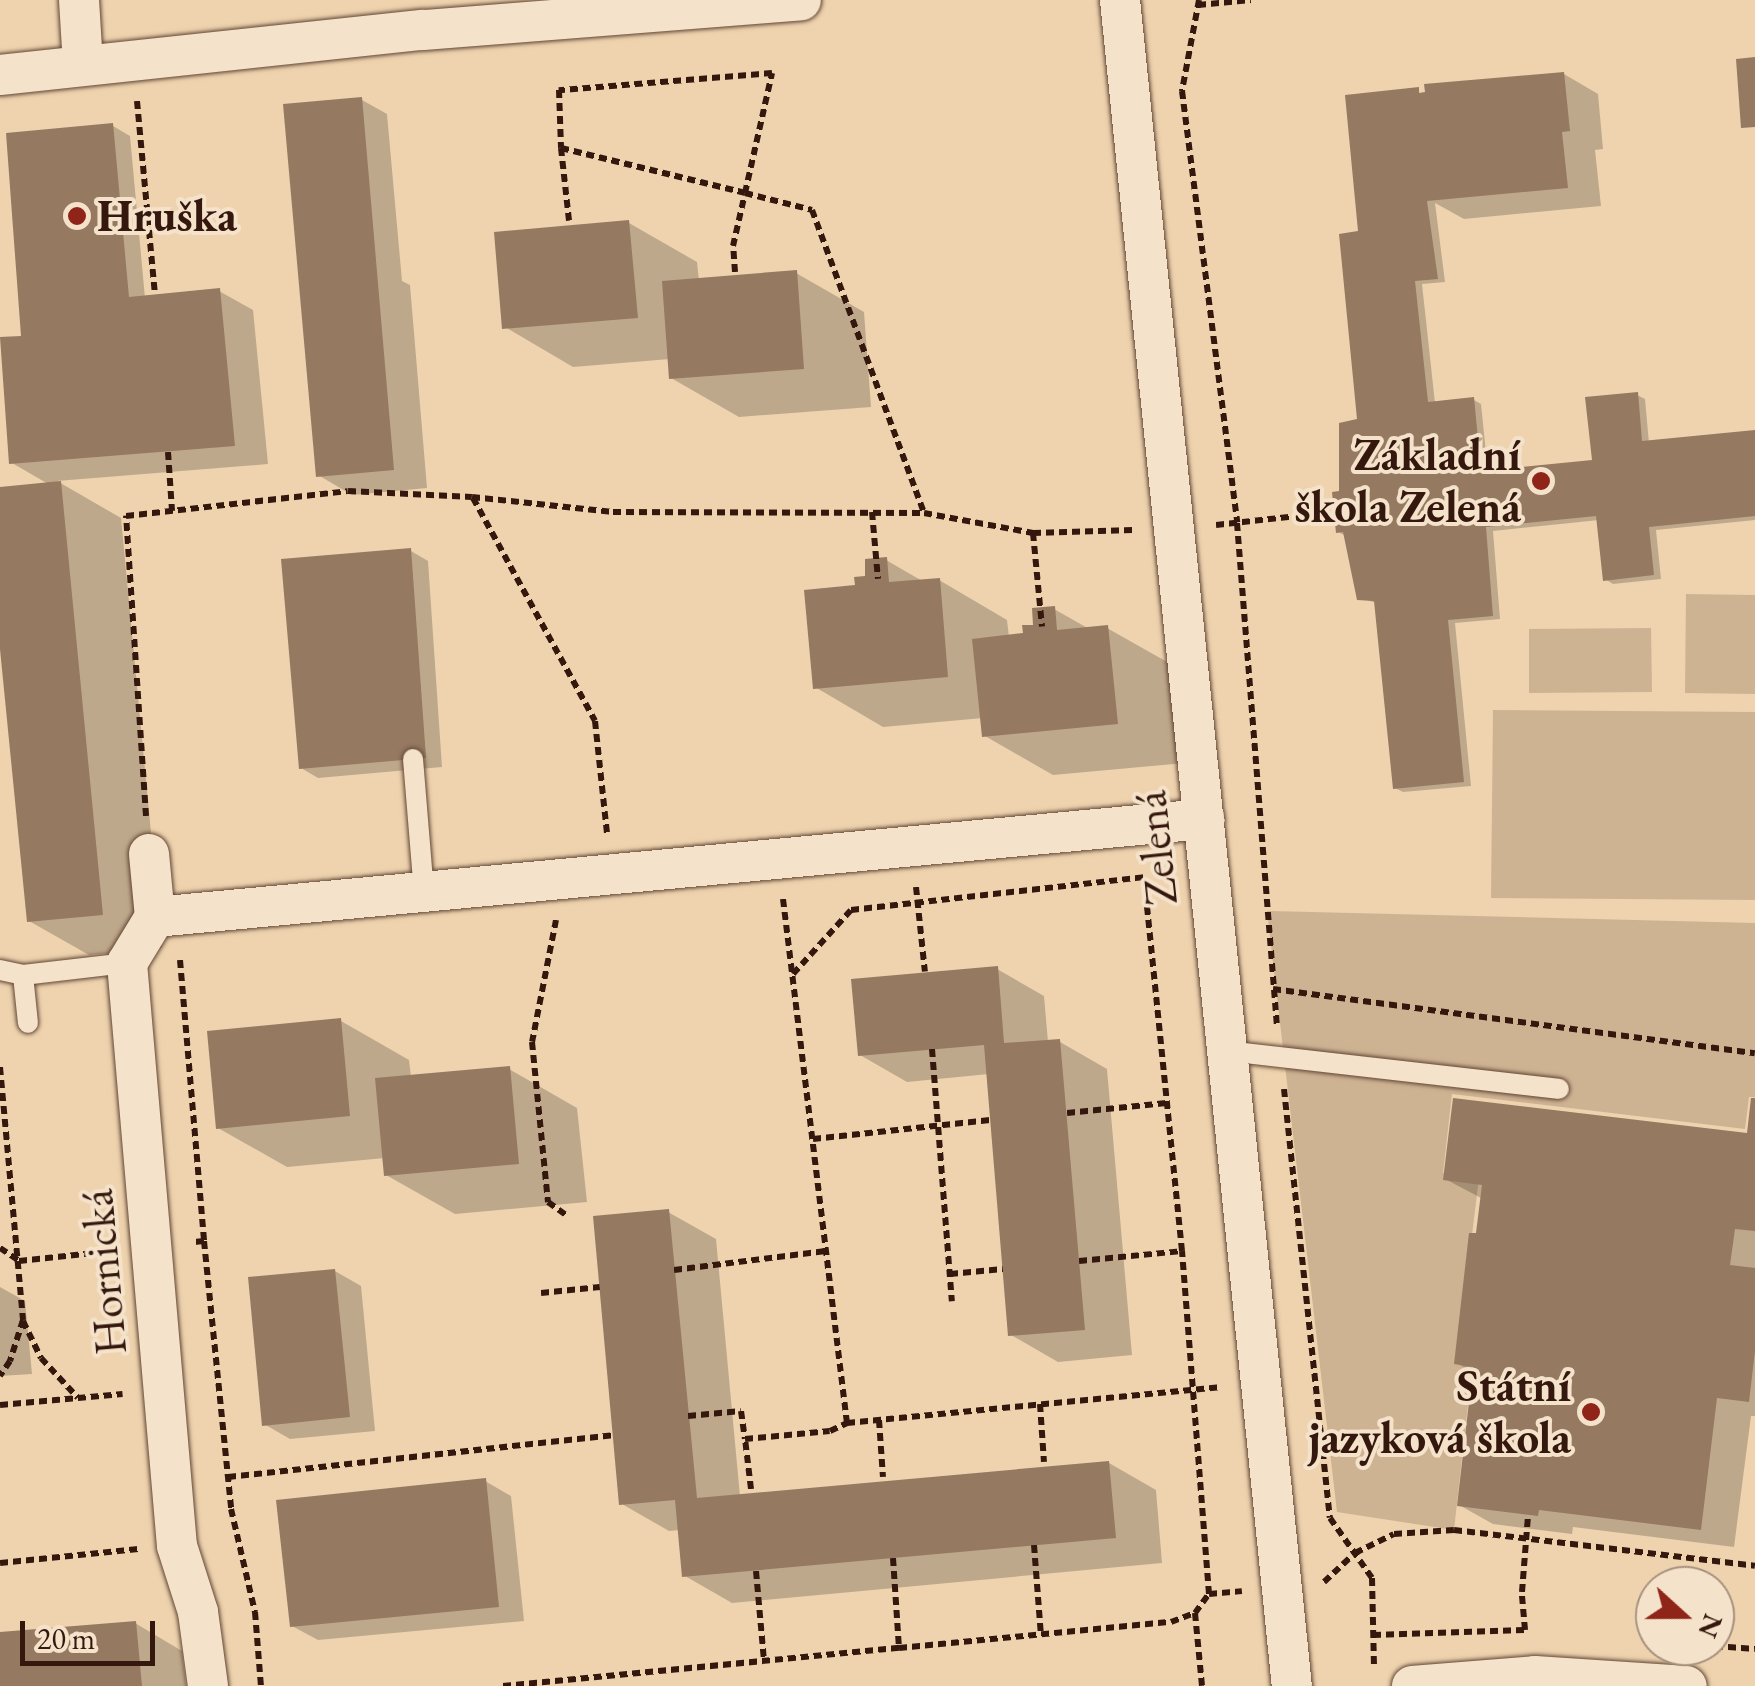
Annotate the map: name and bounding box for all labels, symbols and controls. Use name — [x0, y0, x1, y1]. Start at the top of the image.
place label: Hruška — [97, 189, 237, 243]
marker: Hruška — [66, 205, 88, 227]
place label: Základní škola Zelená — [1294, 428, 1521, 534]
marker: Základní škola Zelená — [1530, 470, 1552, 492]
street label: Zelená — [1123, 788, 1189, 908]
street label: Hornická — [70, 1187, 138, 1357]
place label: Státní jazyková škola — [1309, 1359, 1571, 1465]
marker: Státní jazyková škola — [1580, 1401, 1602, 1423]
north arrow — [1635, 1566, 1735, 1666]
scale bar — [25, 1601, 160, 1663]
text: N — [1690, 1609, 1732, 1643]
text: 20 m — [37, 1619, 95, 1658]

